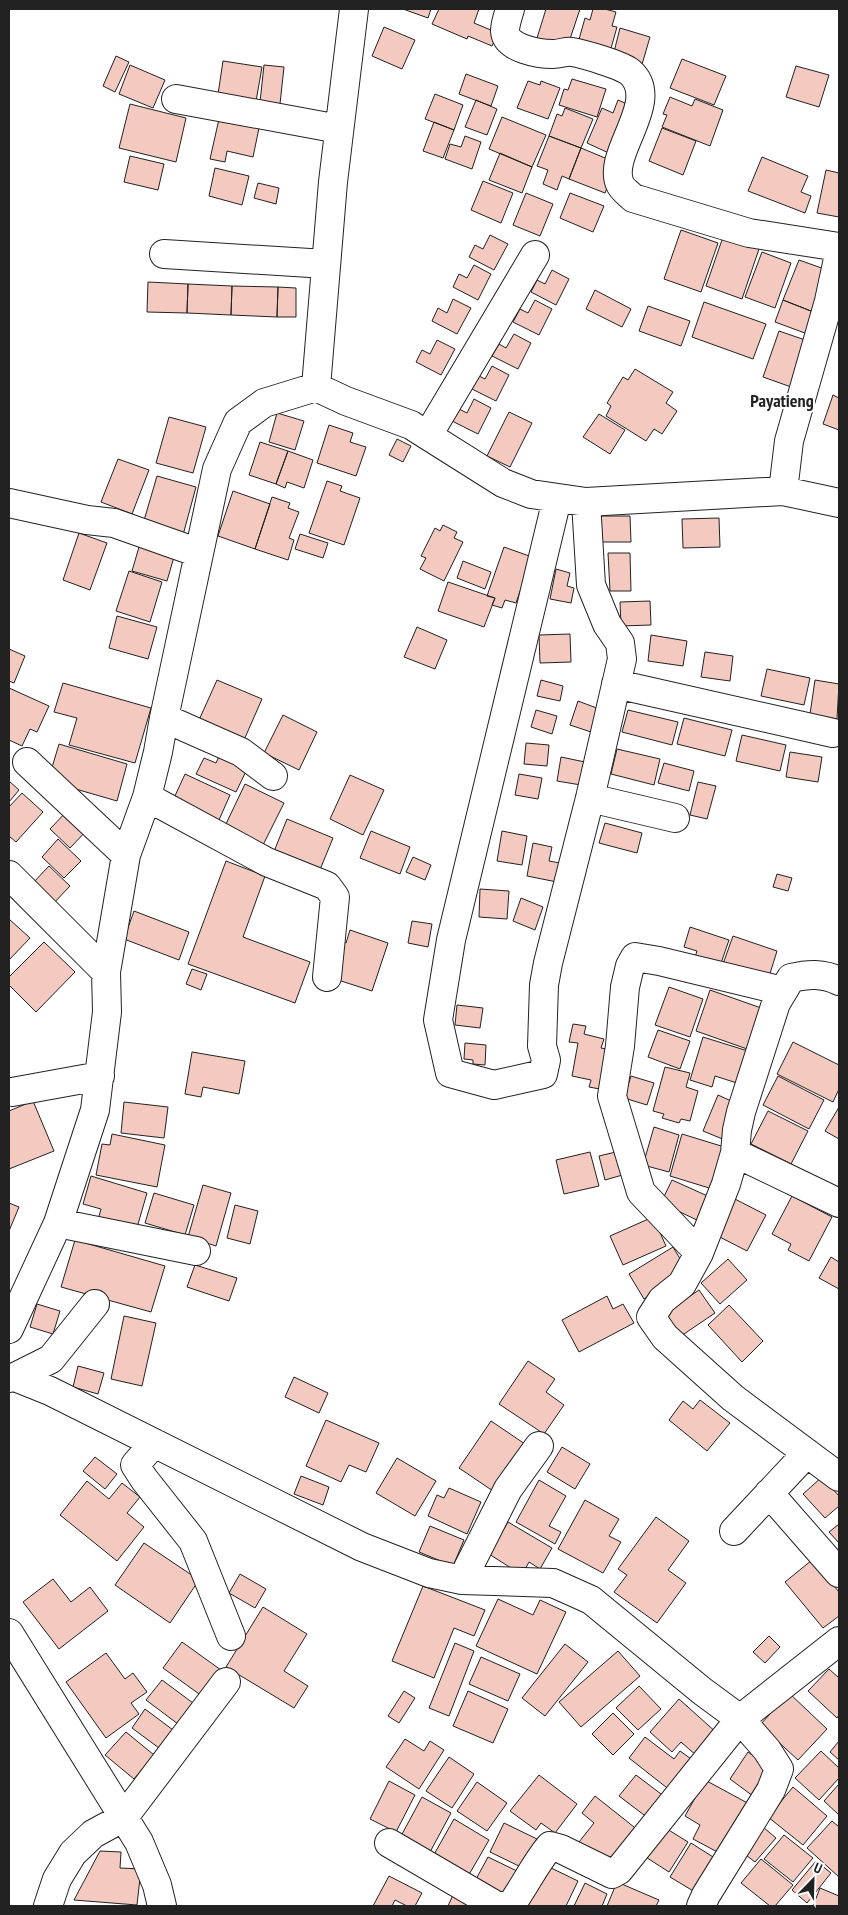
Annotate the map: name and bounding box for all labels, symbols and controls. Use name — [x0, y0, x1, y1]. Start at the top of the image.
district label: Payatieng — [750, 389, 814, 412]
north arrow — [788, 1855, 838, 1905]
text: U — [811, 1858, 825, 1878]

